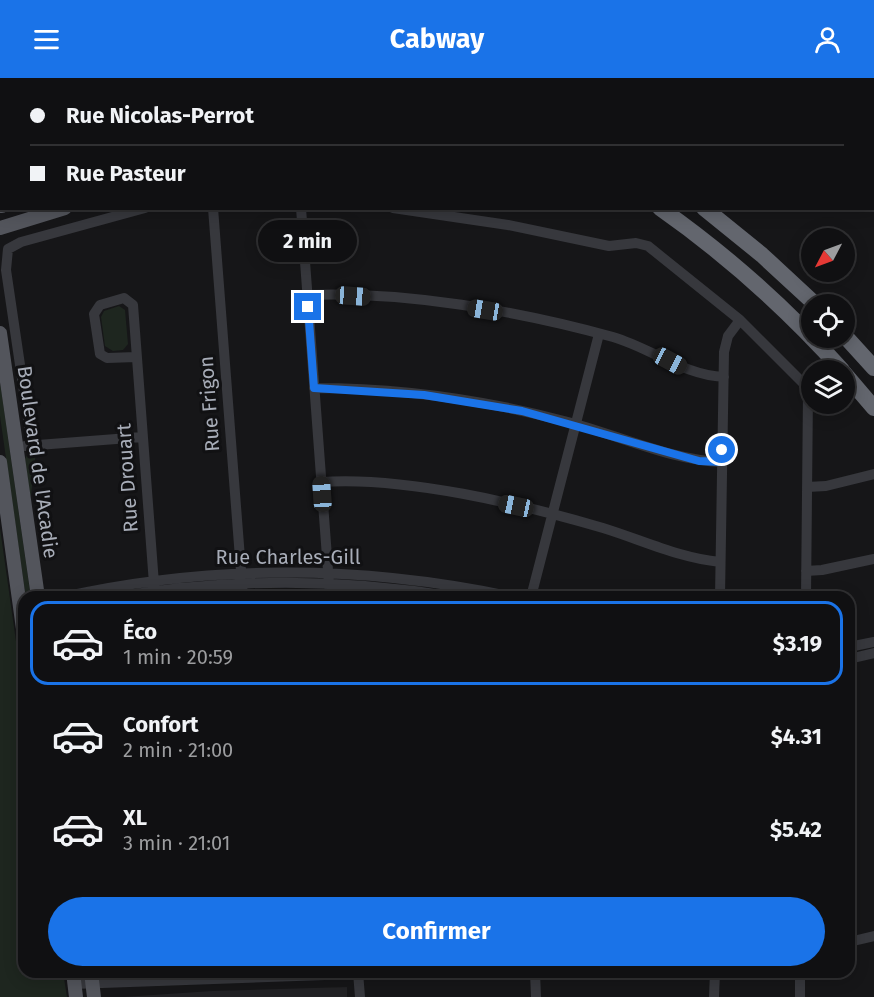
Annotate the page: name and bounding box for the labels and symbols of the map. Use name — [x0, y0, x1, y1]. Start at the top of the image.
callout: 2 min — [258, 220, 358, 262]
north arrow — [801, 228, 855, 282]
car — [334, 286, 372, 306]
route end — [294, 293, 321, 320]
car — [466, 298, 504, 322]
car — [650, 345, 690, 377]
street label: Rue Frigon — [194, 355, 224, 453]
street label: Boulevard de l'Acadie — [13, 364, 63, 560]
street label: Rue Drouart — [111, 422, 143, 533]
route start — [708, 436, 735, 463]
car — [312, 475, 332, 513]
car — [497, 493, 535, 519]
street label: Rue Charles-Gill — [215, 545, 361, 569]

